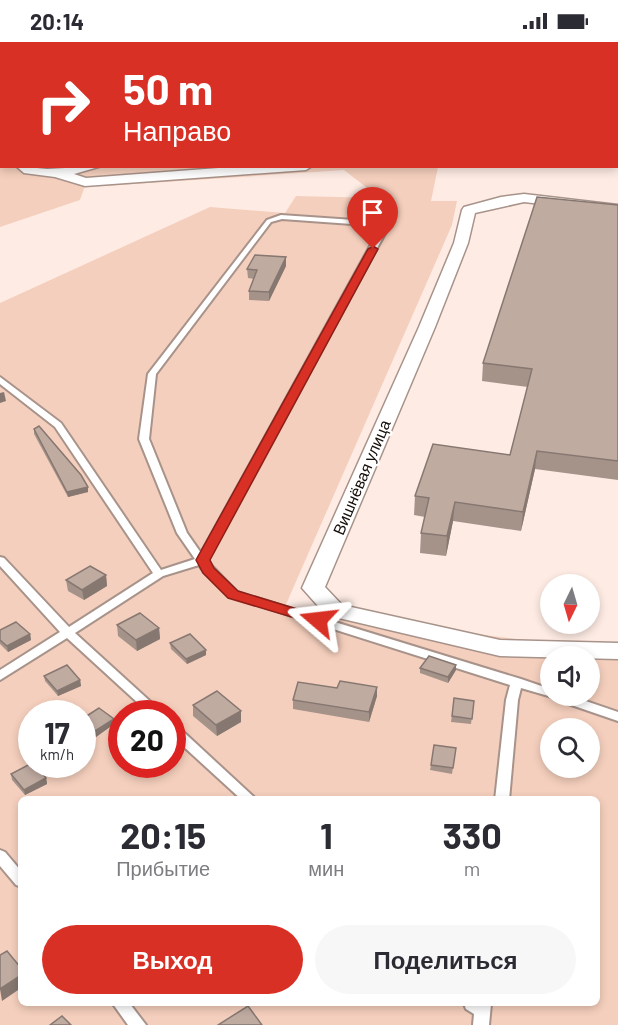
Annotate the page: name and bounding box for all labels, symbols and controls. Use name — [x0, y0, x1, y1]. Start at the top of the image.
text: 20:14 — [30, 8, 84, 34]
text: 50 m — [123, 63, 213, 113]
icon: right — [24, 66, 102, 144]
text: Направо — [123, 114, 231, 146]
pin — [347, 187, 398, 249]
icon: arrive — [356, 196, 389, 229]
street label: Вишнёвая улица — [328, 416, 394, 537]
north arrow — [540, 574, 600, 634]
map controls — [540, 574, 600, 778]
position arrow — [286, 588, 350, 652]
button: sound — [540, 646, 600, 706]
speed limit sign: 20 — [108, 700, 186, 778]
text: 17 — [44, 714, 70, 750]
button: search — [540, 718, 600, 778]
text: km/h — [40, 745, 74, 763]
text: 20:15 — [120, 813, 206, 856]
text: 1 — [320, 813, 333, 856]
text: 330 — [442, 813, 502, 856]
text: Прибытие — [116, 856, 210, 880]
text: мин — [308, 856, 344, 880]
text: m — [464, 856, 480, 880]
button: Выход — [42, 925, 303, 994]
button: Поделиться — [315, 925, 576, 994]

